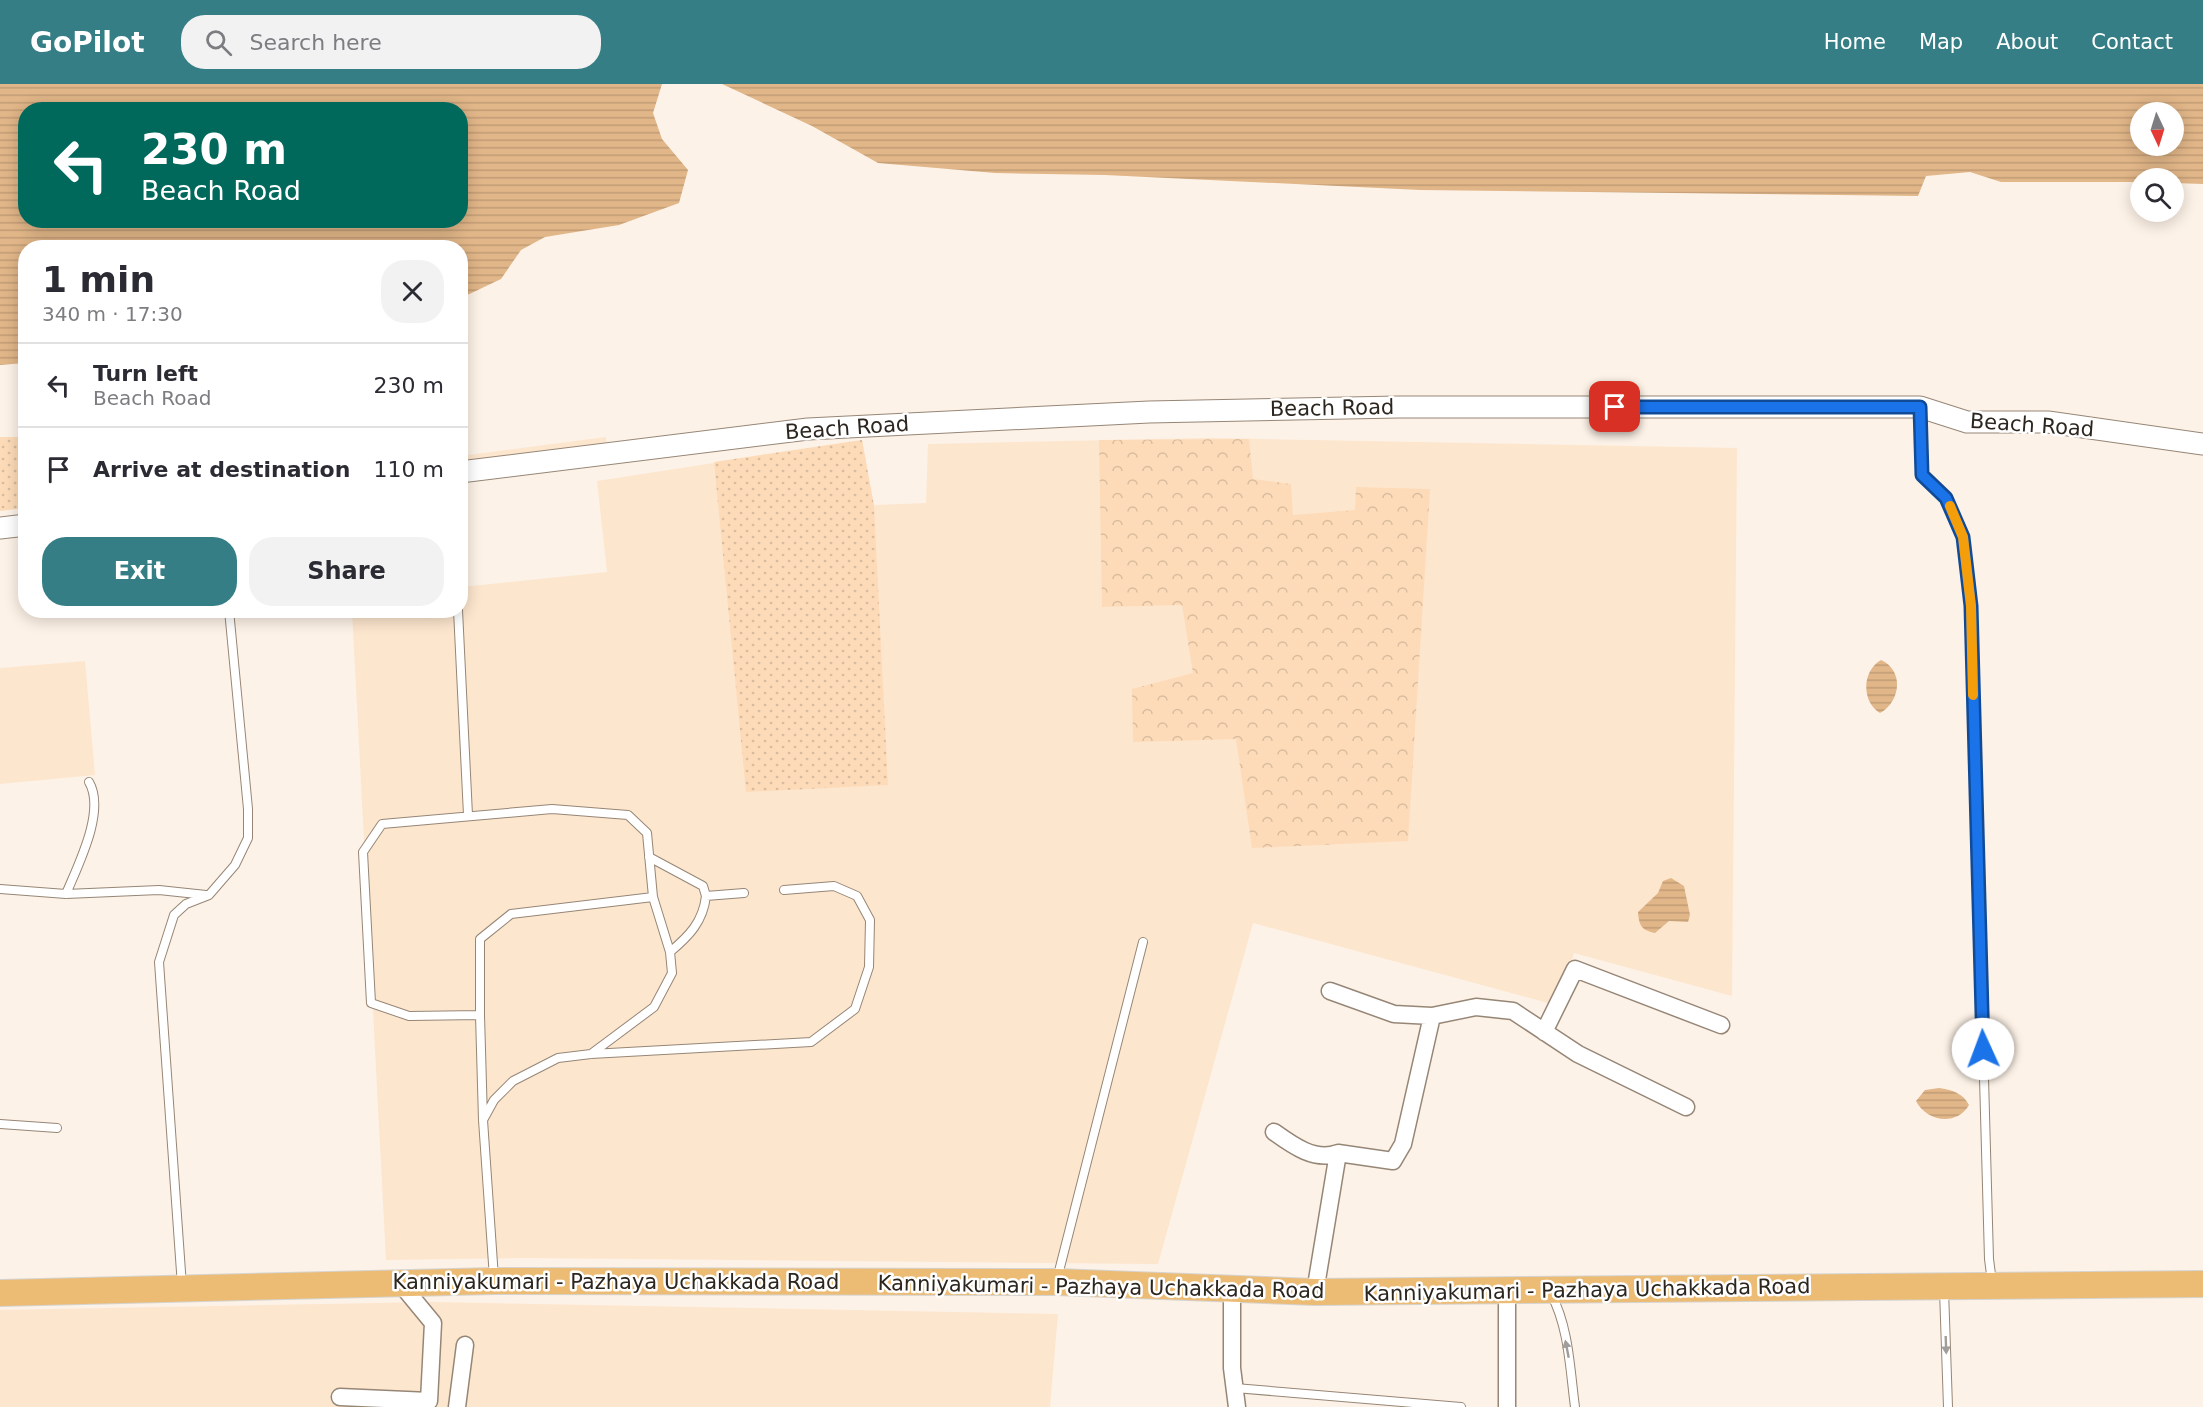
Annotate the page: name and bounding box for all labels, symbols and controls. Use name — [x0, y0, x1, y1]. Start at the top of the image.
search box — [181, 15, 601, 69]
text: GoPilot — [30, 26, 145, 59]
icon: search — [202, 26, 235, 59]
text: Search here — [250, 30, 382, 55]
text: Home — [1824, 30, 1886, 54]
text: Map — [1919, 30, 1963, 54]
text: About — [1996, 30, 2058, 54]
text: Contact — [2091, 30, 2173, 54]
north arrow — [2130, 102, 2184, 156]
map controls — [2130, 102, 2184, 222]
text: 230 m — [141, 125, 287, 174]
icon: left — [42, 126, 120, 204]
button: search — [2130, 168, 2184, 222]
text: Beach Road — [141, 175, 301, 206]
text: 1 min — [42, 259, 155, 300]
button: close — [381, 260, 444, 323]
text: 340 m · 17:30 — [42, 302, 183, 326]
text: Turn left — [93, 361, 198, 386]
icon: left — [42, 369, 75, 402]
text: 230 m — [374, 373, 444, 398]
pin — [1589, 381, 1640, 432]
text: Beach Road — [93, 386, 212, 410]
icon: arrive — [1598, 390, 1631, 423]
street label: Beach Road — [1270, 395, 1394, 421]
street label: Beach Road — [1969, 409, 2095, 441]
street label: Beach Road — [784, 412, 910, 444]
icon: arrive — [42, 453, 75, 486]
text: Arrive at destination — [93, 457, 350, 482]
text: 110 m — [374, 457, 444, 482]
button: Exit — [42, 537, 237, 606]
button: Share — [249, 537, 444, 606]
position arrow — [1951, 1017, 2015, 1081]
street label: Kanniyakumari - Pazhaya Uchakkada Road — [393, 1270, 839, 1294]
street label: Kanniyakumari - Pazhaya Uchakkada Road — [877, 1271, 1325, 1303]
street label: Kanniyakumari - Pazhaya Uchakkada Road — [1363, 1274, 1811, 1306]
one-way arrow — [1941, 1335, 1951, 1354]
one-way arrow — [1562, 1339, 1571, 1358]

